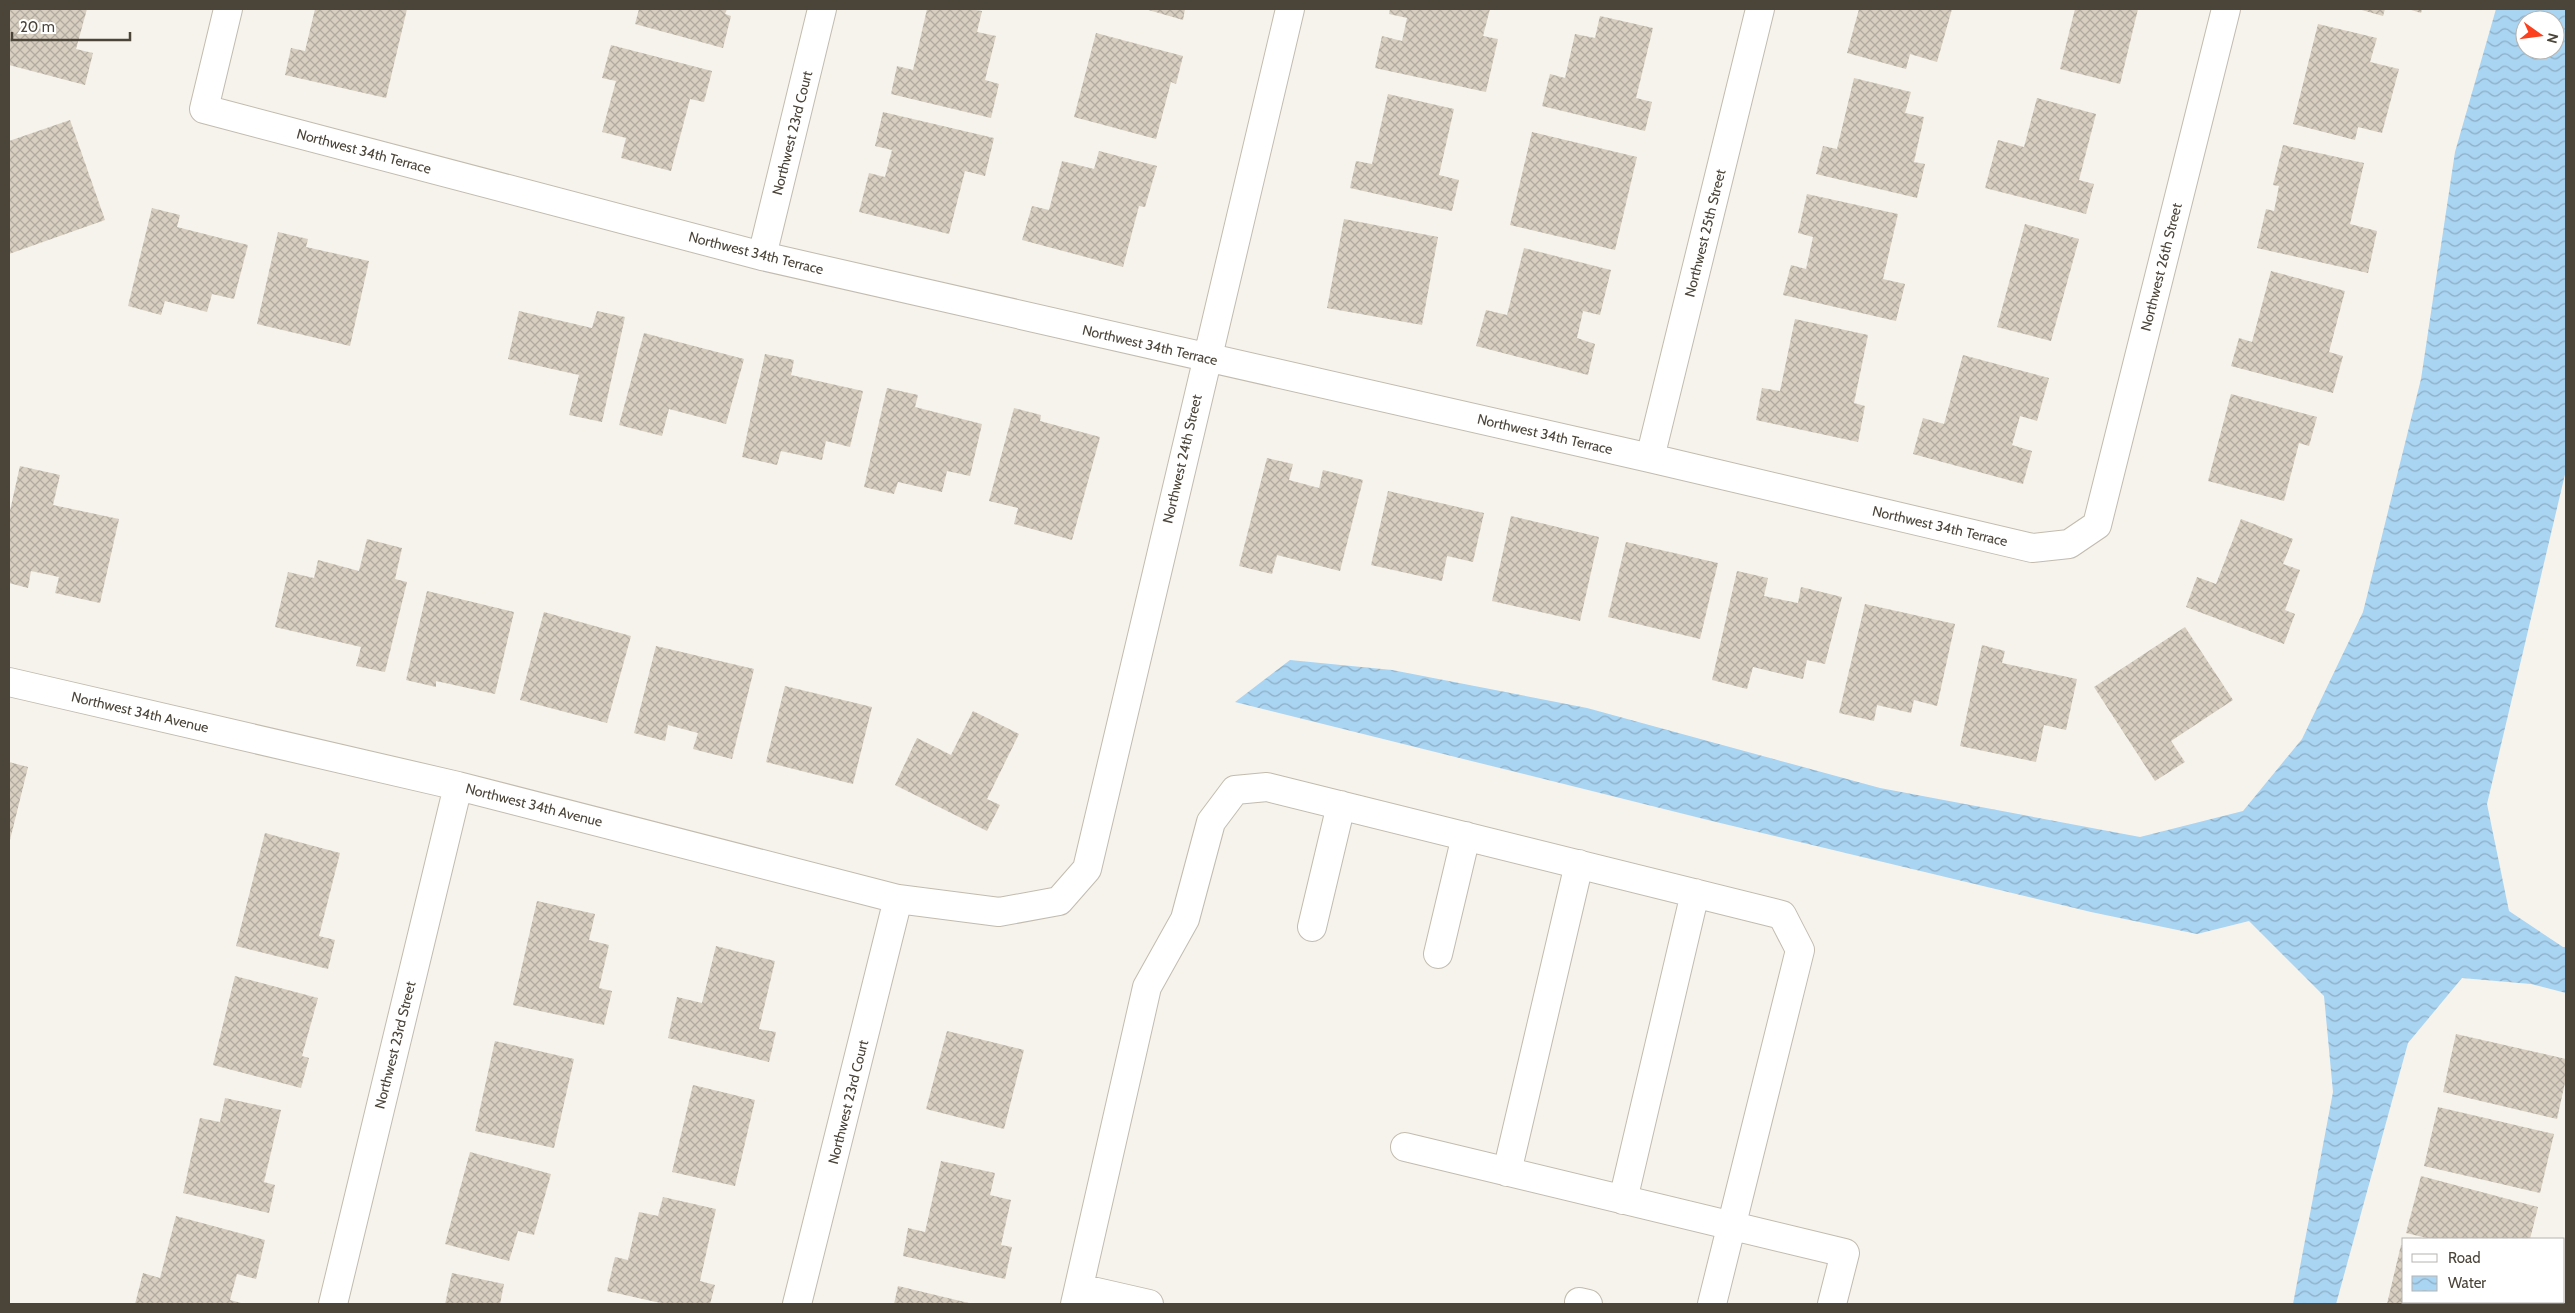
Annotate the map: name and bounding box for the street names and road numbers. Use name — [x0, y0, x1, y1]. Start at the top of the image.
street label: Northwest 23rd Court — [768, 69, 816, 197]
street label: Northwest 34th Terrace — [295, 124, 433, 178]
street label: Northwest 25th Street — [1680, 167, 1730, 299]
street label: Northwest 26th Street — [2136, 201, 2186, 333]
street label: Northwest 34th Terrace — [687, 228, 825, 278]
street label: Northwest 34th Terrace — [1081, 321, 1219, 369]
street label: Northwest 24th Street — [1158, 393, 1206, 525]
street label: Northwest 34th Terrace — [1476, 410, 1614, 458]
street label: Northwest 34th Terrace — [1871, 502, 2009, 550]
street label: Northwest 34th Avenue — [70, 687, 210, 737]
street label: Northwest 34th Avenue — [464, 779, 604, 831]
street label: Northwest 23rd Street — [370, 979, 420, 1111]
street label: Northwest 23rd Court — [824, 1038, 872, 1166]

